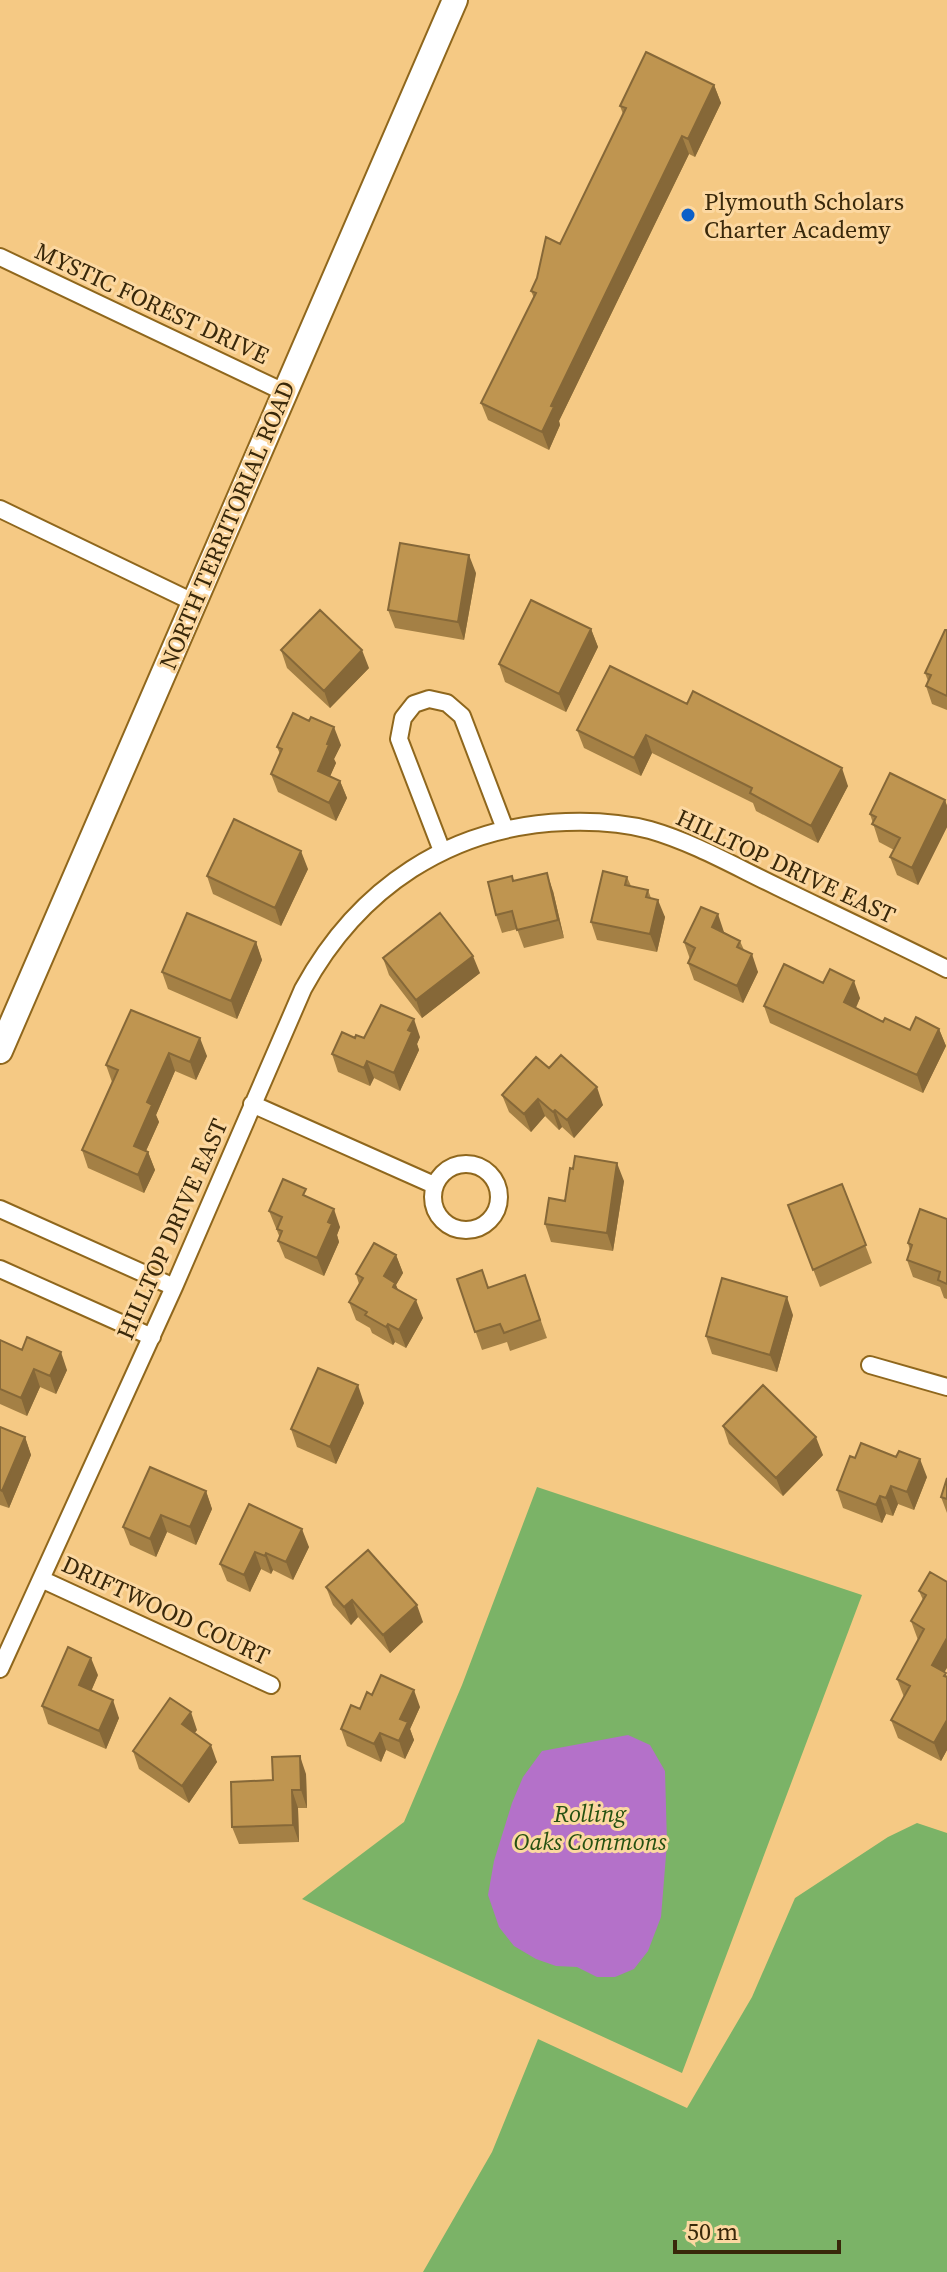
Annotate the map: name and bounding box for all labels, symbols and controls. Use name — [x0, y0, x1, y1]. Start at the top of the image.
place label: Plymouth Scholars Charter Academy — [704, 185, 904, 246]
marker: Plymouth Scholars Charter Academy — [679, 206, 697, 224]
street label: MYSTIC FOREST DRIVE — [30, 234, 274, 372]
street label: NORTH TERRITORIAL ROAD — [151, 376, 303, 674]
street label: HILLTOP DRIVE EAST — [671, 801, 901, 932]
street label: HILLTOP DRIVE EAST — [108, 1113, 236, 1345]
street label: DRIFTWOOD COURT — [57, 1547, 276, 1673]
park label: Rolling Oaks Commons — [514, 1797, 667, 1858]
scale bar — [675, 2204, 839, 2254]
text: 50 m — [687, 2215, 738, 2248]

